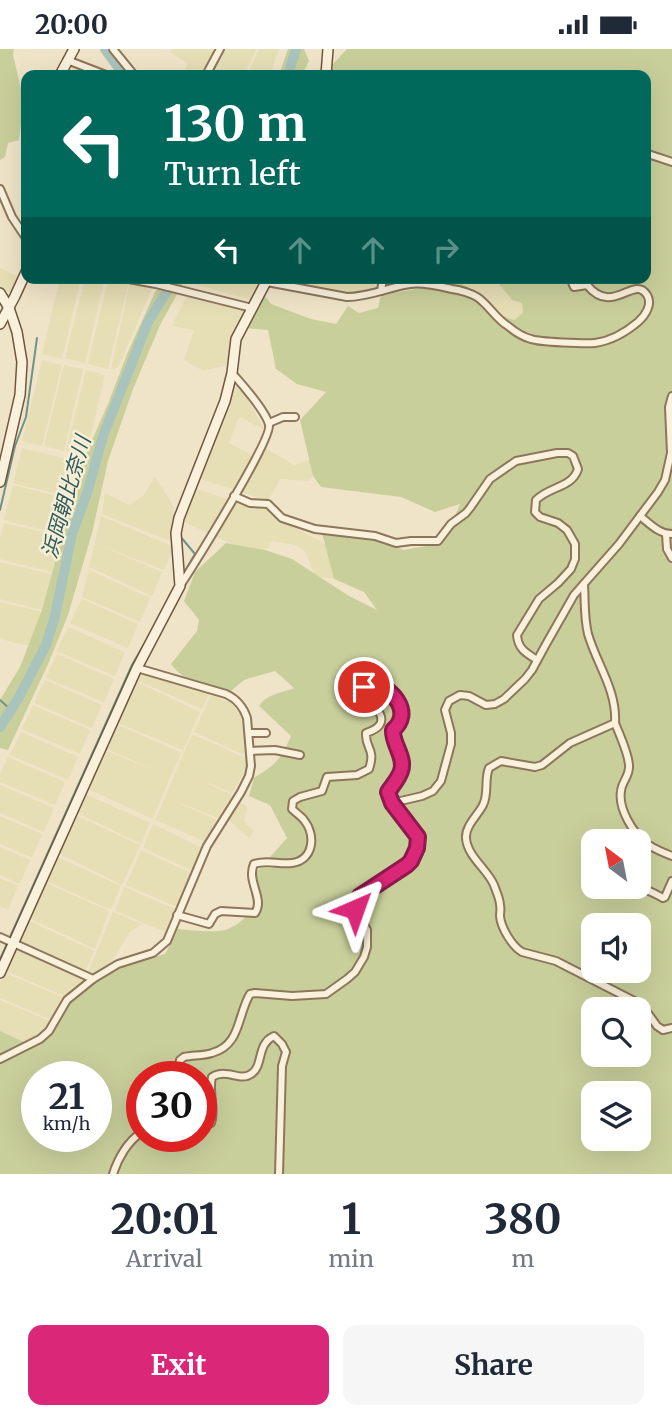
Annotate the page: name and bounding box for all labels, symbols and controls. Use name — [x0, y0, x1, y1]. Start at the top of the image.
text: 20:00 — [35, 8, 108, 41]
text: 130 m — [164, 93, 307, 154]
icon: left — [49, 98, 140, 189]
text: Turn left — [164, 154, 301, 194]
icon: left — [208, 231, 246, 269]
icon: ahead — [281, 231, 319, 269]
icon: ahead — [354, 231, 392, 269]
icon: right — [427, 231, 465, 269]
water label: 浜岡朝比奈川 — [36, 431, 97, 561]
pin — [334, 657, 394, 717]
icon: arrive — [345, 668, 383, 706]
north arrow — [581, 829, 651, 899]
map controls — [581, 829, 651, 1151]
position arrow — [318, 872, 392, 946]
button: sound — [581, 913, 651, 983]
button: search — [581, 997, 651, 1067]
speed limit sign: 30 — [126, 1061, 217, 1152]
text: 21 — [49, 1075, 84, 1119]
button: layers — [581, 1081, 651, 1151]
text: km/h — [43, 1112, 90, 1135]
text: 20:01 — [110, 1193, 218, 1245]
text: 1 — [341, 1193, 361, 1245]
text: 380 — [484, 1193, 562, 1245]
text: Arrival — [126, 1244, 203, 1273]
text: min — [328, 1244, 374, 1273]
text: m — [512, 1244, 534, 1273]
button: Exit — [28, 1325, 329, 1405]
button: Share — [343, 1325, 644, 1405]

